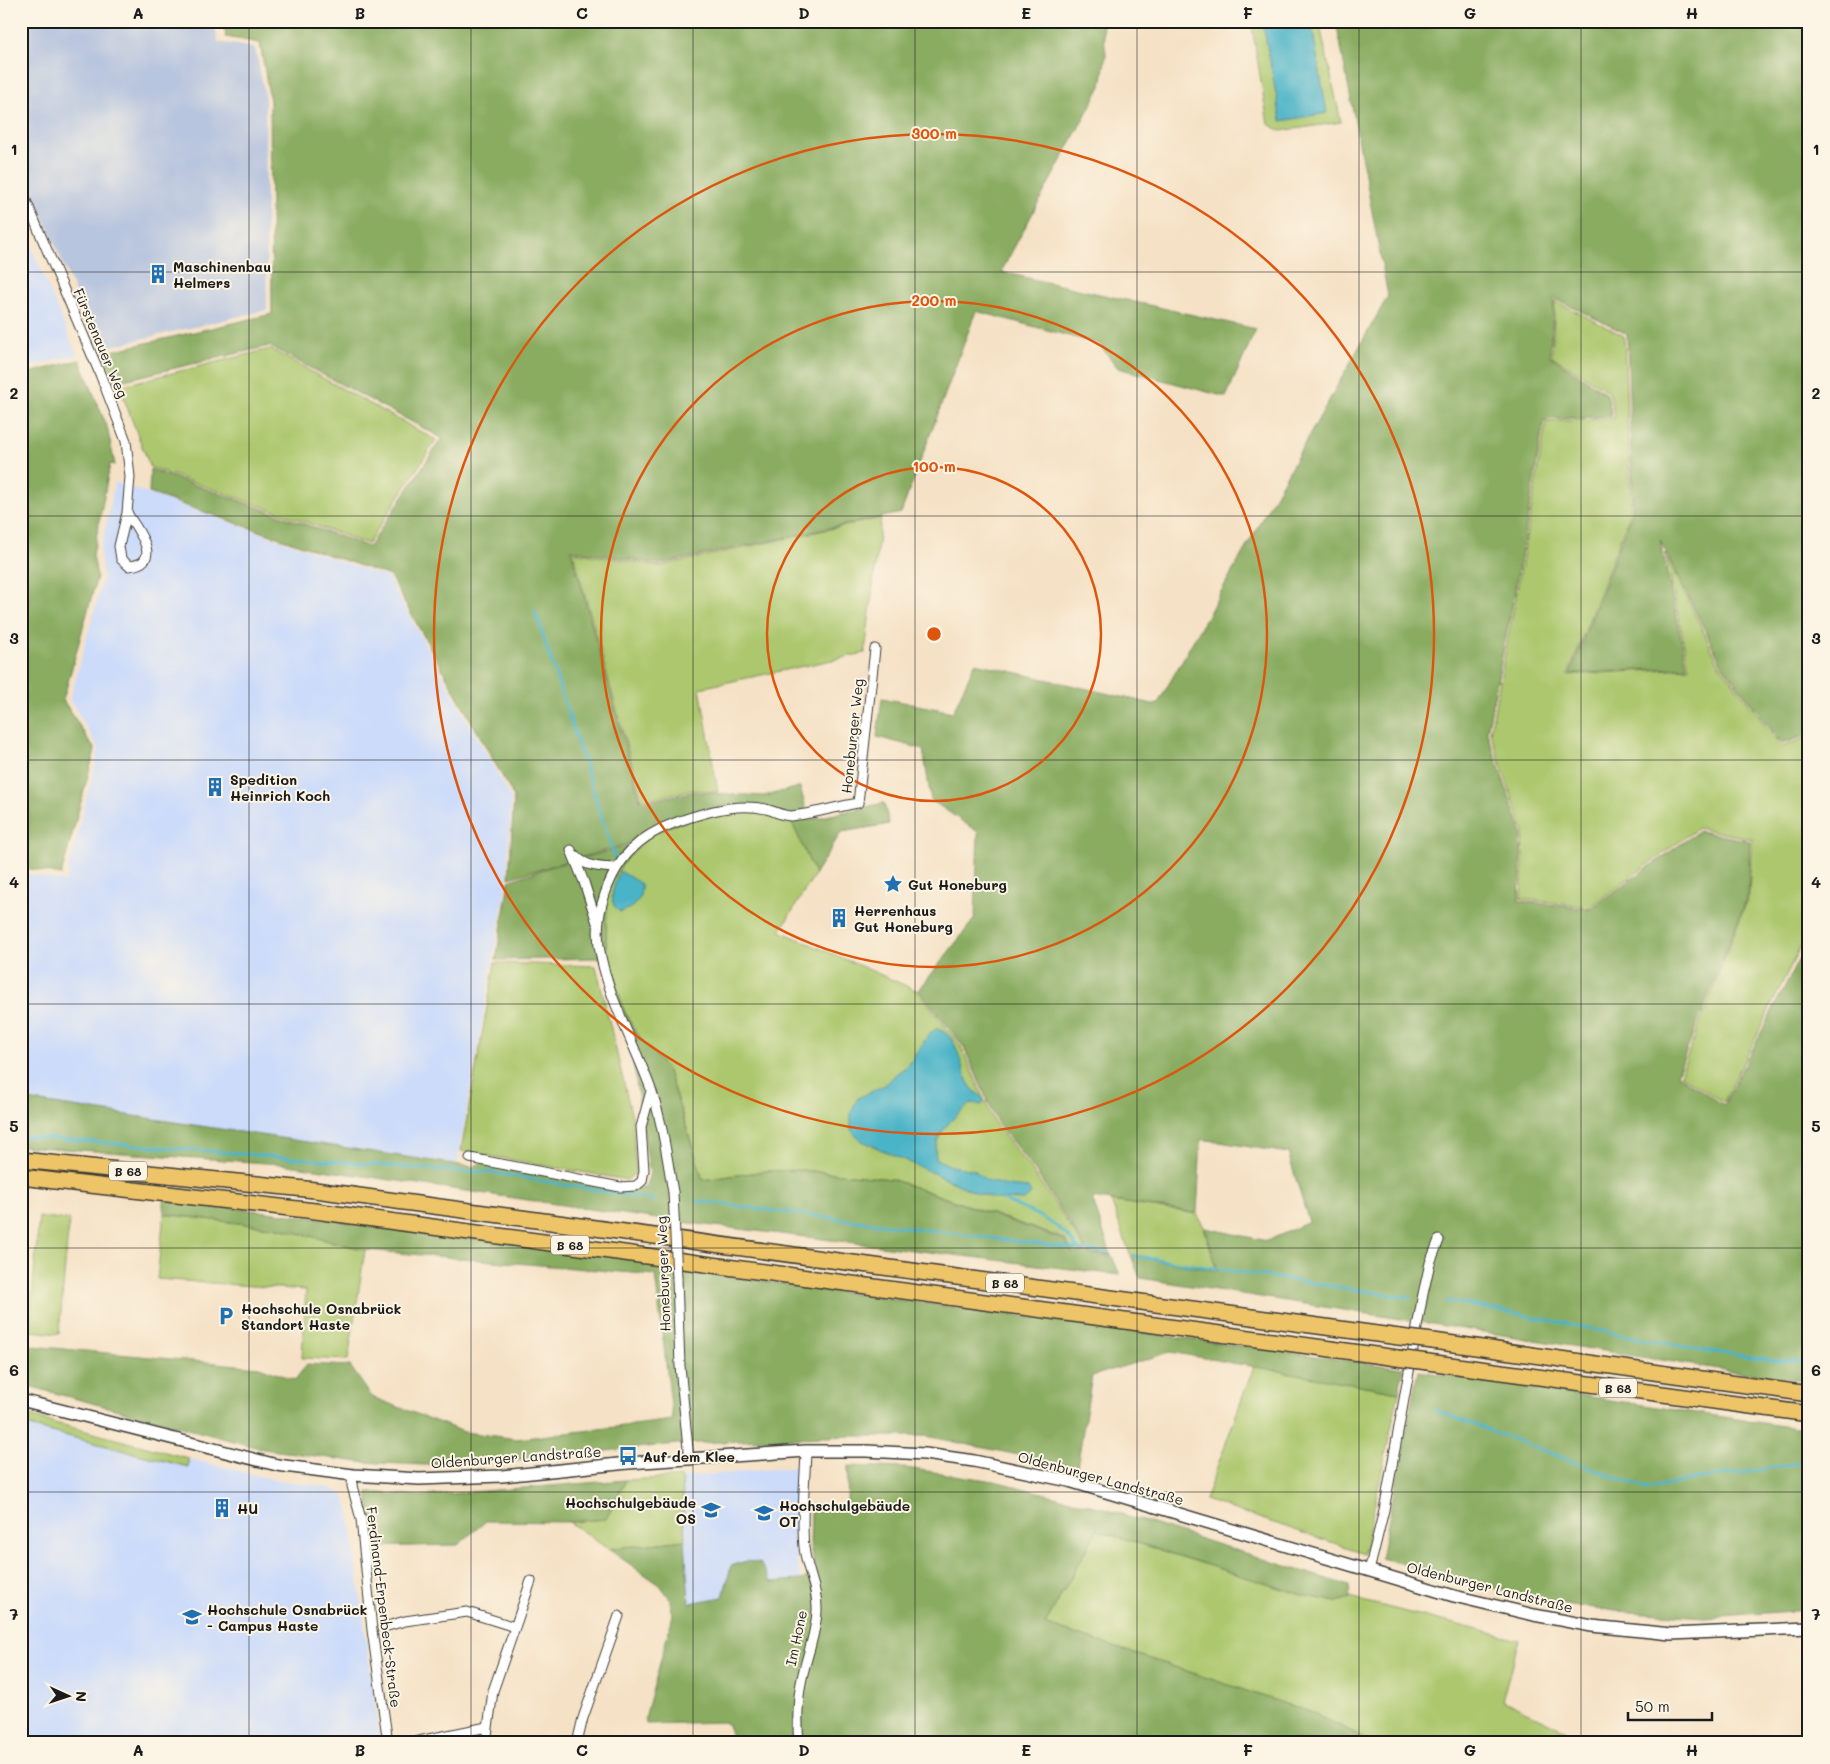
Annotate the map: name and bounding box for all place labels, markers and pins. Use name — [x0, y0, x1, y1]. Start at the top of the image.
place label: Maschinenbau Helmers — [173, 257, 271, 292]
building icon: Maschinenbau Helmers — [147, 263, 169, 285]
centre of rings — [925, 625, 943, 643]
place label: Spedition Heinrich Koch — [230, 770, 330, 805]
building icon: Spedition Heinrich Koch — [204, 776, 226, 798]
place icon: Gut Honeburg — [882, 873, 904, 895]
place label: Gut Honeburg — [908, 875, 1007, 894]
place label: Herrenhaus Gut Honeburg — [854, 901, 953, 936]
building icon: Herrenhaus Gut Honeburg — [828, 907, 850, 929]
place label: Hochschule Osnabrück Standort Haste — [241, 1299, 401, 1334]
parking icon: Hochschule Osnabrück Standort Haste — [215, 1305, 237, 1327]
bus stop icon: Auf dem Klee — [617, 1445, 639, 1467]
place label: Auf dem Klee — [643, 1447, 735, 1466]
place label: Hochschulgebäude OS — [565, 1493, 696, 1528]
place label: Hochschulgebäude OT — [779, 1496, 910, 1531]
building icon: HU — [211, 1497, 233, 1519]
place label: HU — [237, 1499, 258, 1518]
school or university icon: Hochschulgebäude OS — [700, 1499, 722, 1521]
school or university icon: Hochschulgebäude OT — [753, 1502, 775, 1524]
place label: Hochschule Osnabrück - Campus Haste — [207, 1600, 367, 1635]
school or university icon: Hochschule Osnabrück - Campus Haste — [181, 1606, 203, 1628]

